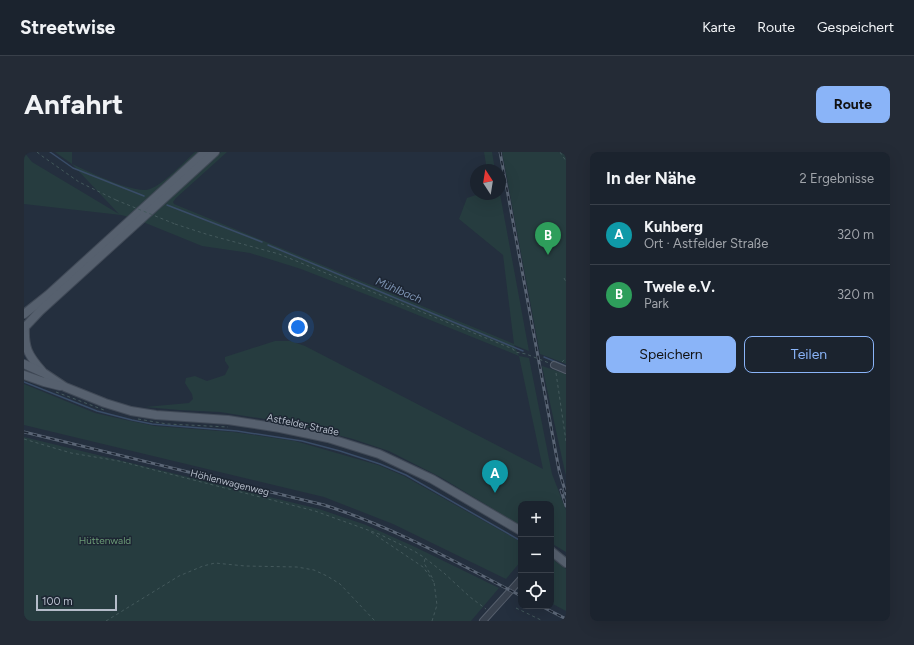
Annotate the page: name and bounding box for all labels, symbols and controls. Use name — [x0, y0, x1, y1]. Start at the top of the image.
text: Streetwise — [20, 16, 115, 39]
text: Karte — [702, 19, 735, 36]
text: Route — [757, 19, 795, 36]
text: Gespeichert — [817, 19, 894, 36]
button: Route — [816, 86, 890, 123]
text: Anfahrt — [24, 87, 123, 121]
north arrow — [470, 164, 506, 200]
text: In der Nähe — [606, 168, 696, 188]
text: 2 Ergebnisse — [800, 171, 874, 186]
text: Kuhberg — [644, 218, 703, 236]
pin: B — [535, 222, 561, 255]
text: A — [614, 227, 624, 242]
text: 320 m — [837, 227, 874, 242]
text: Ort · Astfelder Straße — [644, 236, 768, 251]
water label: Mühlbach — [374, 275, 424, 306]
text: Twele e.V. — [644, 278, 715, 296]
text: B — [615, 287, 623, 302]
text: 320 m — [837, 287, 874, 302]
text: Park — [644, 296, 669, 311]
your location — [288, 317, 308, 337]
button: Speichern — [606, 336, 736, 373]
button: Teilen — [744, 336, 874, 373]
street label: Astfelder Straße — [266, 411, 341, 439]
pin: A — [482, 460, 508, 493]
street label: Höhlenwagenweg — [189, 466, 271, 499]
map controls — [518, 501, 554, 609]
button: + — [518, 501, 554, 537]
park label: Hüttenwald — [79, 534, 131, 547]
button: − — [518, 537, 554, 573]
button: locate — [518, 573, 554, 609]
scale bar — [36, 593, 117, 612]
text: 100 m — [42, 595, 73, 608]

